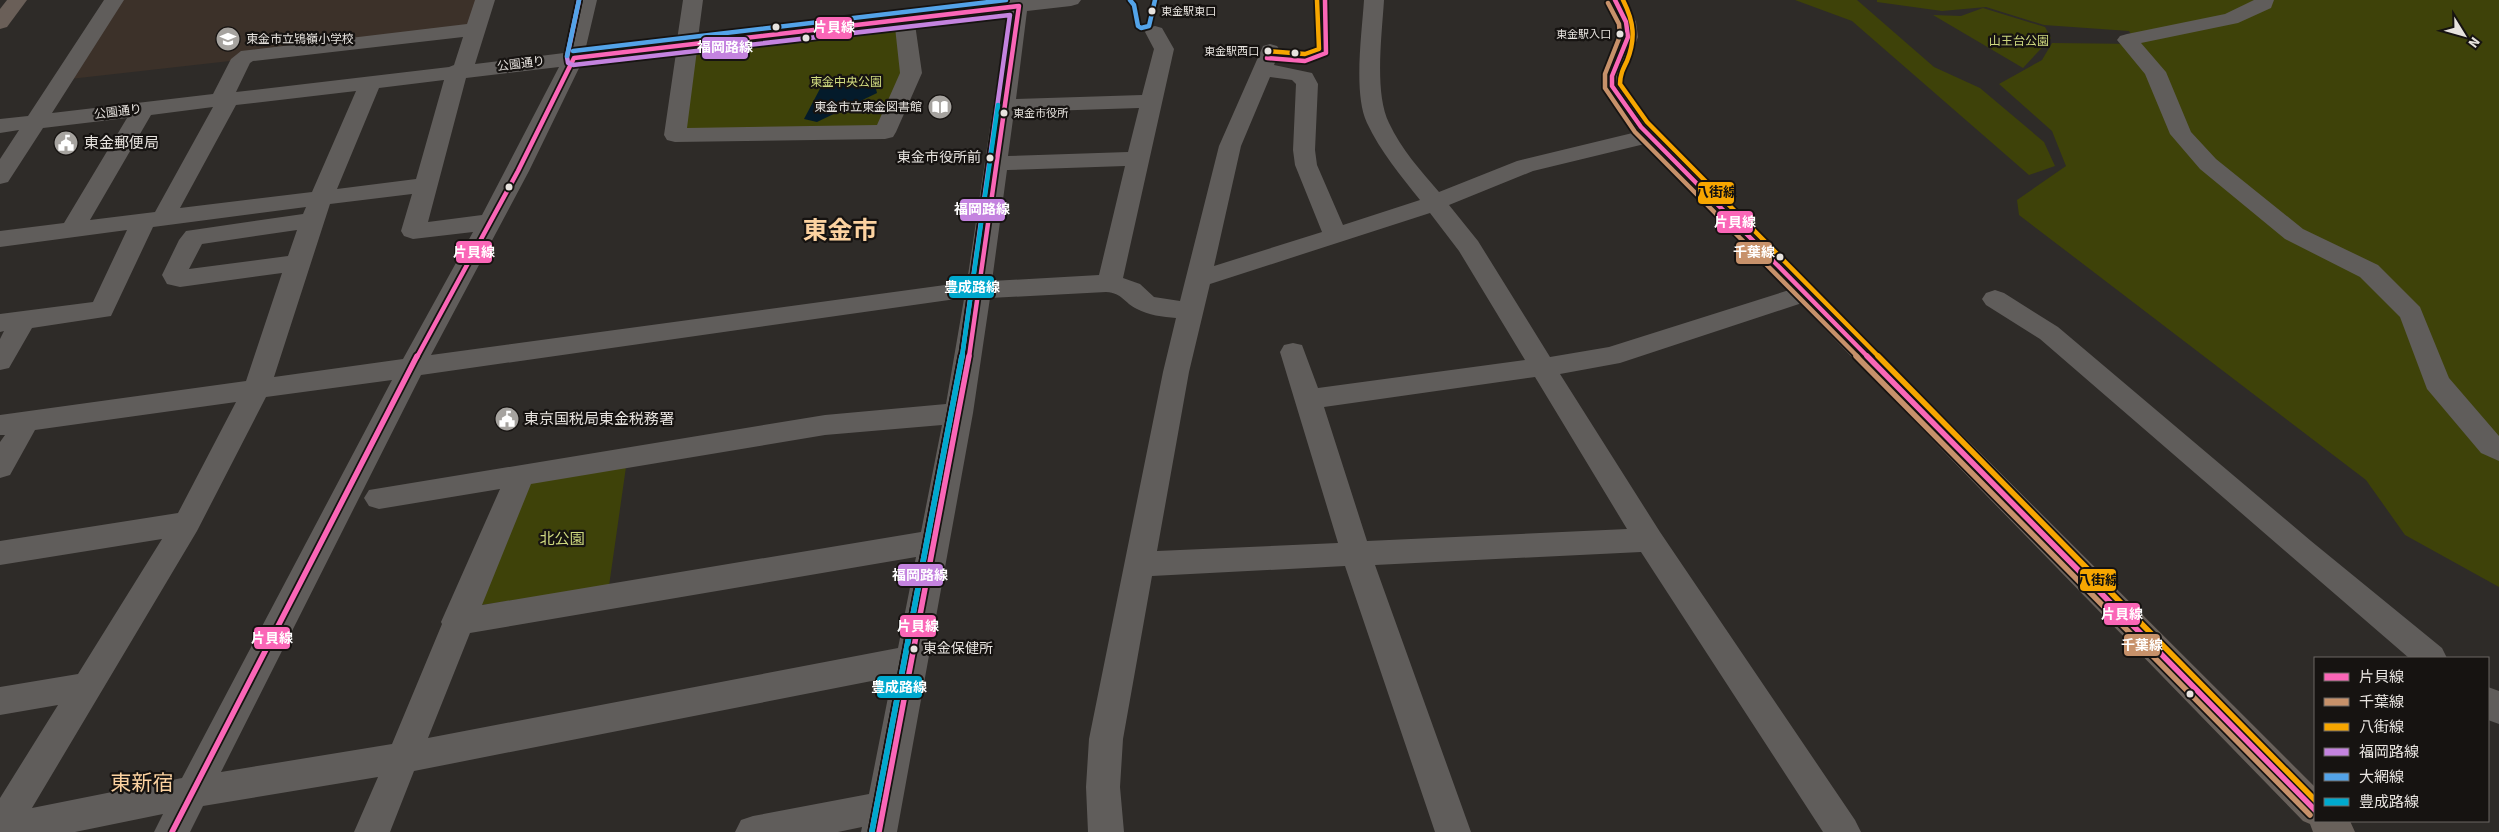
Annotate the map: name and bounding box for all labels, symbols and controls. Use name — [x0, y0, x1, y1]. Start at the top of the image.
place label: 東金駅東口 — [1161, 4, 1216, 19]
marker: 東金駅東口 — [1147, 6, 1157, 16]
north arrow — [2439, 10, 2489, 60]
line badge: 片貝線 — [815, 16, 853, 40]
text: 片貝線 — [813, 18, 855, 38]
unlabelled marker — [771, 22, 781, 32]
school or university icon: 東金市立鴇嶺小学校 — [215, 26, 241, 52]
place label: 東金駅入口 — [1556, 27, 1611, 42]
marker: 東金駅入口 — [1615, 29, 1625, 39]
place label: 東金市立鴇嶺小学校 — [246, 31, 354, 48]
text: N — [2463, 32, 2484, 52]
unlabelled marker — [801, 33, 811, 43]
park label: 山王台公園 — [1989, 33, 2049, 50]
line badge: 福岡路線 — [701, 36, 749, 60]
text: 福岡路線 — [697, 38, 753, 58]
place label: 東金駅西口 — [1204, 44, 1259, 59]
marker: 東金駅西口 — [1263, 46, 1273, 56]
unlabelled marker — [1290, 48, 1300, 58]
street label: 公園通り — [496, 53, 546, 75]
park label: 東金中央公園 — [810, 74, 882, 91]
library icon: 東金市立東金図書館 — [927, 94, 953, 120]
place label: 東金市立東金図書館 — [814, 99, 922, 116]
street label: 公園通り — [93, 101, 143, 123]
place label: 東金市役所 — [1013, 106, 1069, 121]
marker: 東金市役所 — [999, 108, 1009, 118]
public building icon: 東金郵便局 — [53, 130, 79, 156]
place label: 東金郵便局 — [84, 133, 159, 154]
place label: 東金市役所前 — [897, 148, 981, 168]
marker: 東金市役所前 — [985, 153, 995, 163]
line badge: 八街線 — [1697, 181, 1735, 205]
unlabelled marker — [504, 182, 514, 192]
text: 八街線 — [1695, 183, 1737, 203]
line badge: 福岡路線 — [959, 198, 1006, 222]
text: 福岡路線 — [954, 200, 1010, 220]
line badge: 片貝線 — [1716, 210, 1754, 234]
district label: 東金市 — [802, 213, 878, 249]
text: 片貝線 — [1714, 213, 1756, 233]
line badge: 片貝線 — [455, 240, 493, 264]
line badge: 千葉線 — [1735, 241, 1773, 265]
text: 片貝線 — [453, 243, 495, 263]
text: 千葉線 — [1733, 243, 1775, 263]
unlabelled marker — [1775, 252, 1785, 262]
line badge: 豊成路線 — [948, 275, 995, 299]
text: 豊成路線 — [944, 278, 1000, 298]
public building icon: 東京国税局東金税務署 — [494, 406, 520, 432]
place label: 東京国税局東金税務署 — [524, 409, 674, 430]
park label: 北公園 — [539, 529, 585, 550]
line badge: 福岡路線 — [897, 563, 944, 587]
text: 福岡路線 — [892, 566, 948, 586]
line badge: 八街線 — [2079, 568, 2117, 592]
text: 八街線 — [2077, 571, 2119, 591]
line badge: 片貝線 — [2103, 602, 2141, 626]
text: 片貝線 — [2101, 605, 2143, 625]
line badge: 片貝線 — [899, 614, 937, 638]
text: 片貝線 — [897, 617, 939, 637]
line badge: 片貝線 — [253, 626, 291, 650]
text: 片貝線 — [251, 629, 293, 649]
line badge: 千葉線 — [2123, 633, 2161, 657]
text: 千葉線 — [2121, 636, 2163, 656]
place label: 東金保健所 — [923, 639, 993, 659]
marker: 東金保健所 — [909, 644, 919, 654]
legend — [2314, 657, 2489, 822]
text: 片貝線 — [2359, 667, 2404, 688]
line badge: 豊成路線 — [876, 675, 923, 699]
text: 豊成路線 — [871, 678, 927, 698]
unlabelled marker — [2185, 689, 2195, 699]
text: 千葉線 — [2359, 692, 2404, 713]
text: 八街線 — [2359, 717, 2404, 738]
text: 福岡路線 — [2359, 742, 2419, 763]
text: 大網線 — [2359, 767, 2404, 788]
district label: 東新宿 — [111, 768, 174, 798]
text: 豊成路線 — [2359, 792, 2419, 813]

